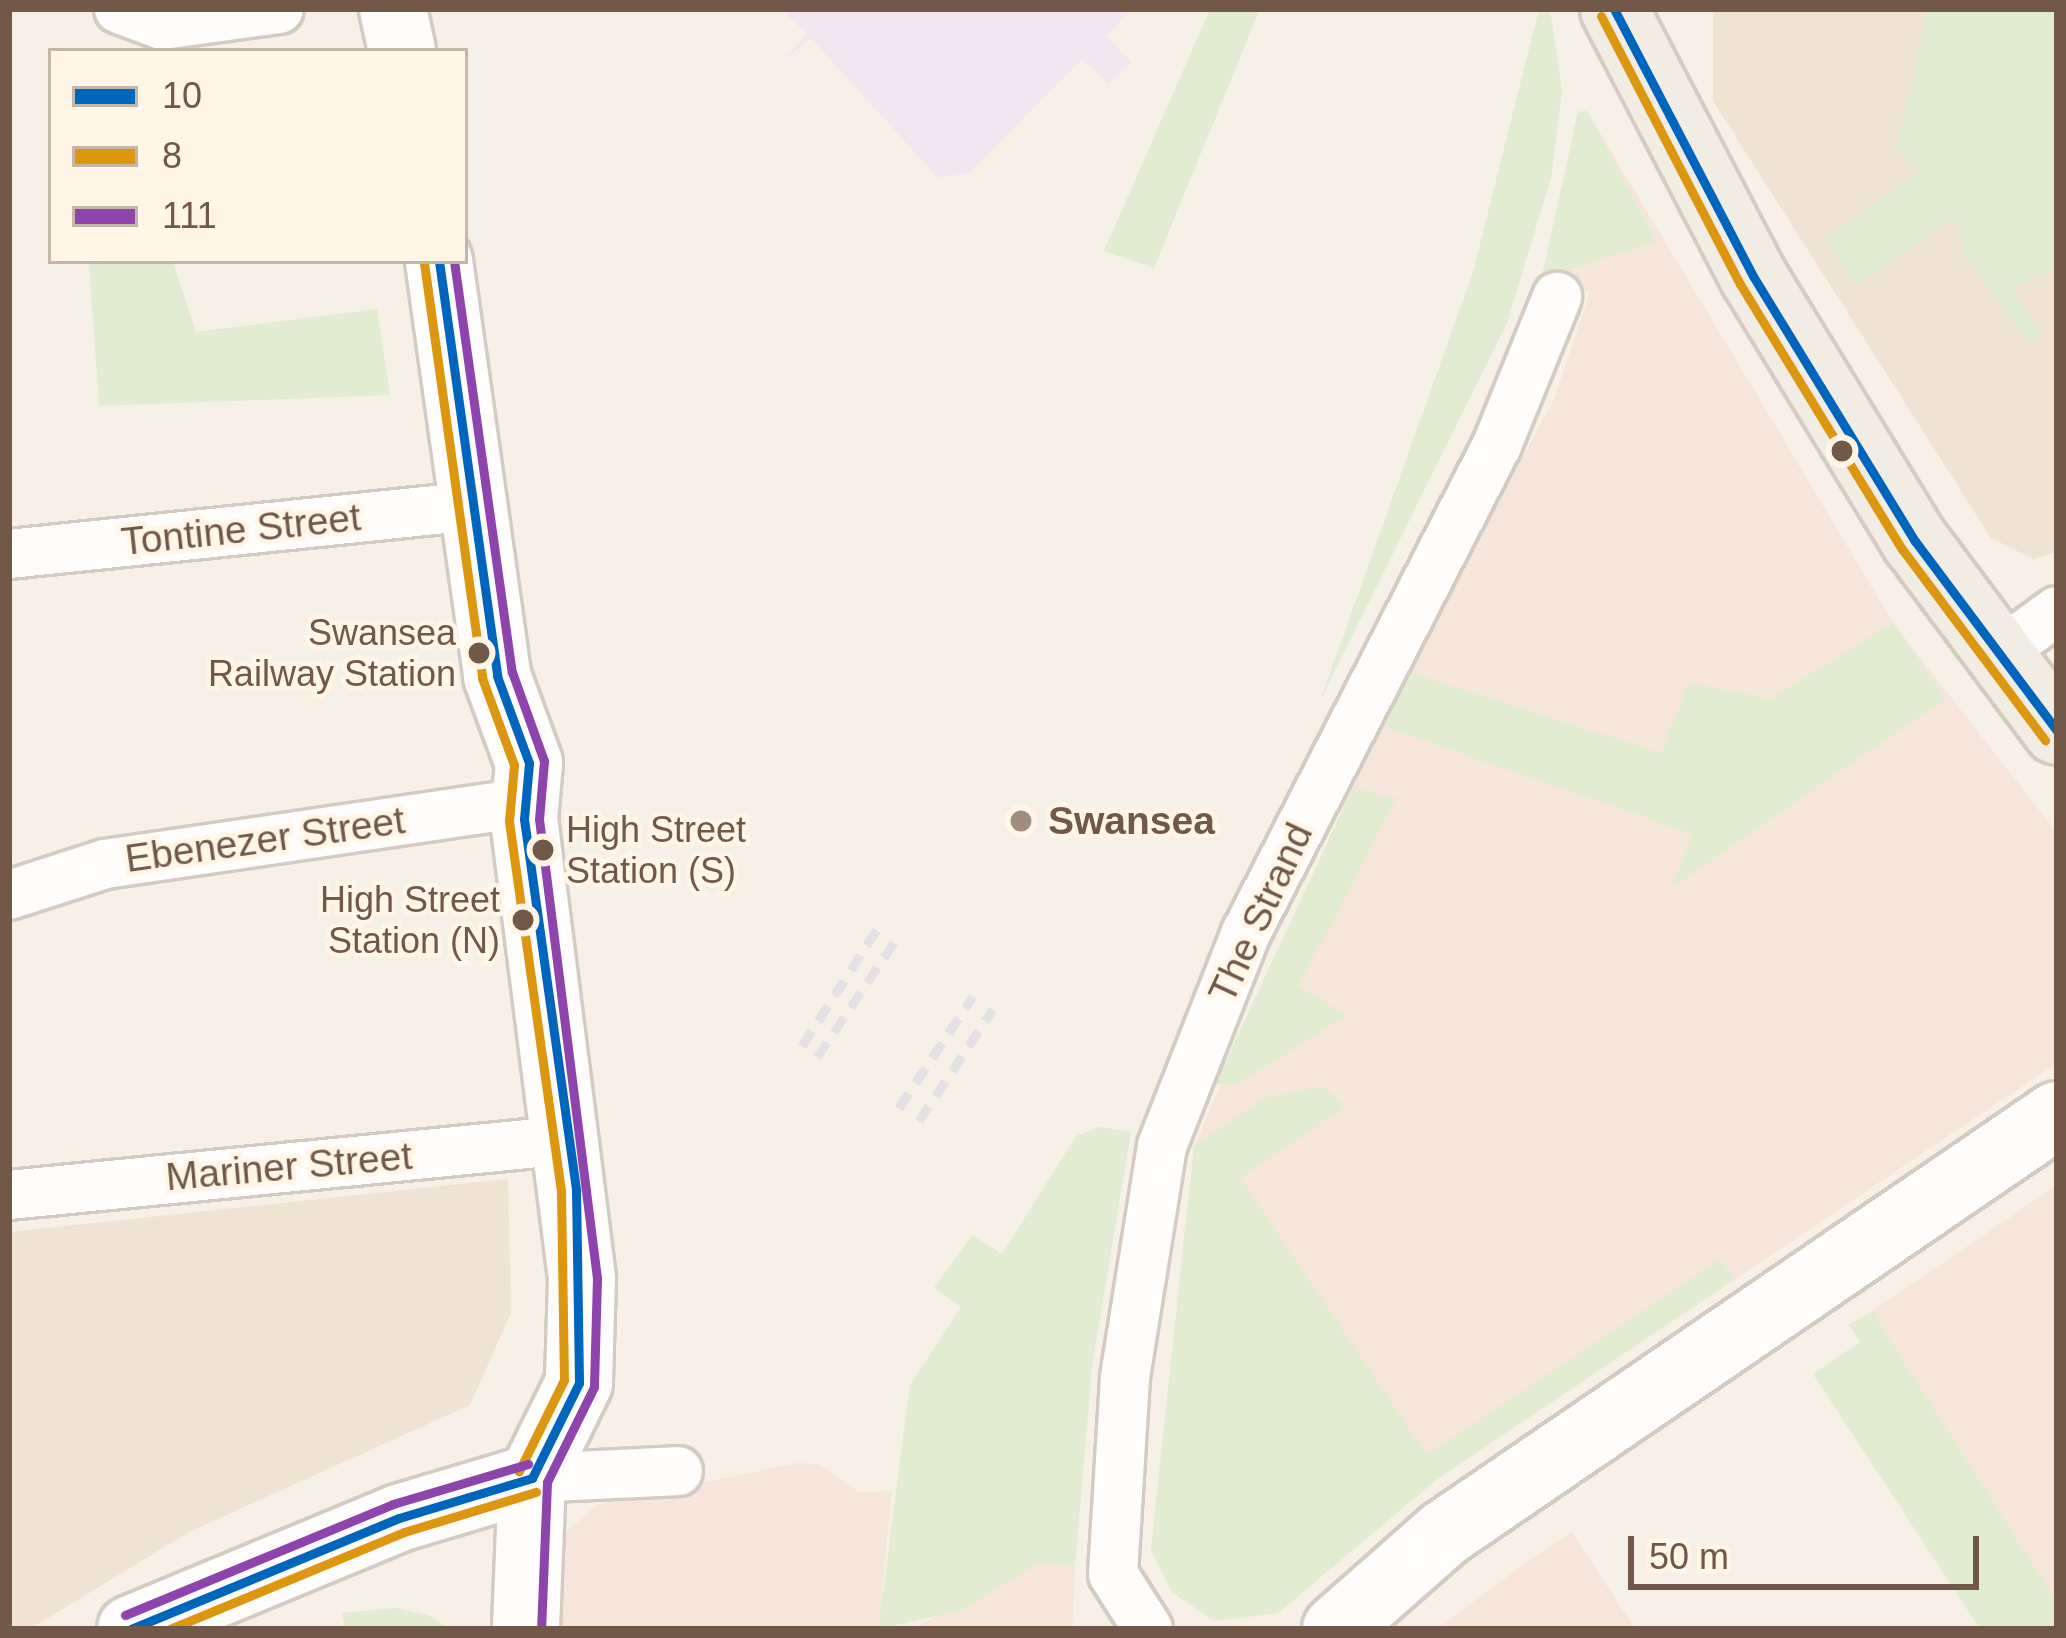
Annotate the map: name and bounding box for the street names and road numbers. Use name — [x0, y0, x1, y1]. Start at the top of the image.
street label: Tontine Street — [119, 494, 363, 566]
street label: Ebenezer Street — [122, 797, 408, 883]
street label: The Strand — [1199, 816, 1323, 1010]
street label: Mariner Street — [164, 1133, 414, 1201]

